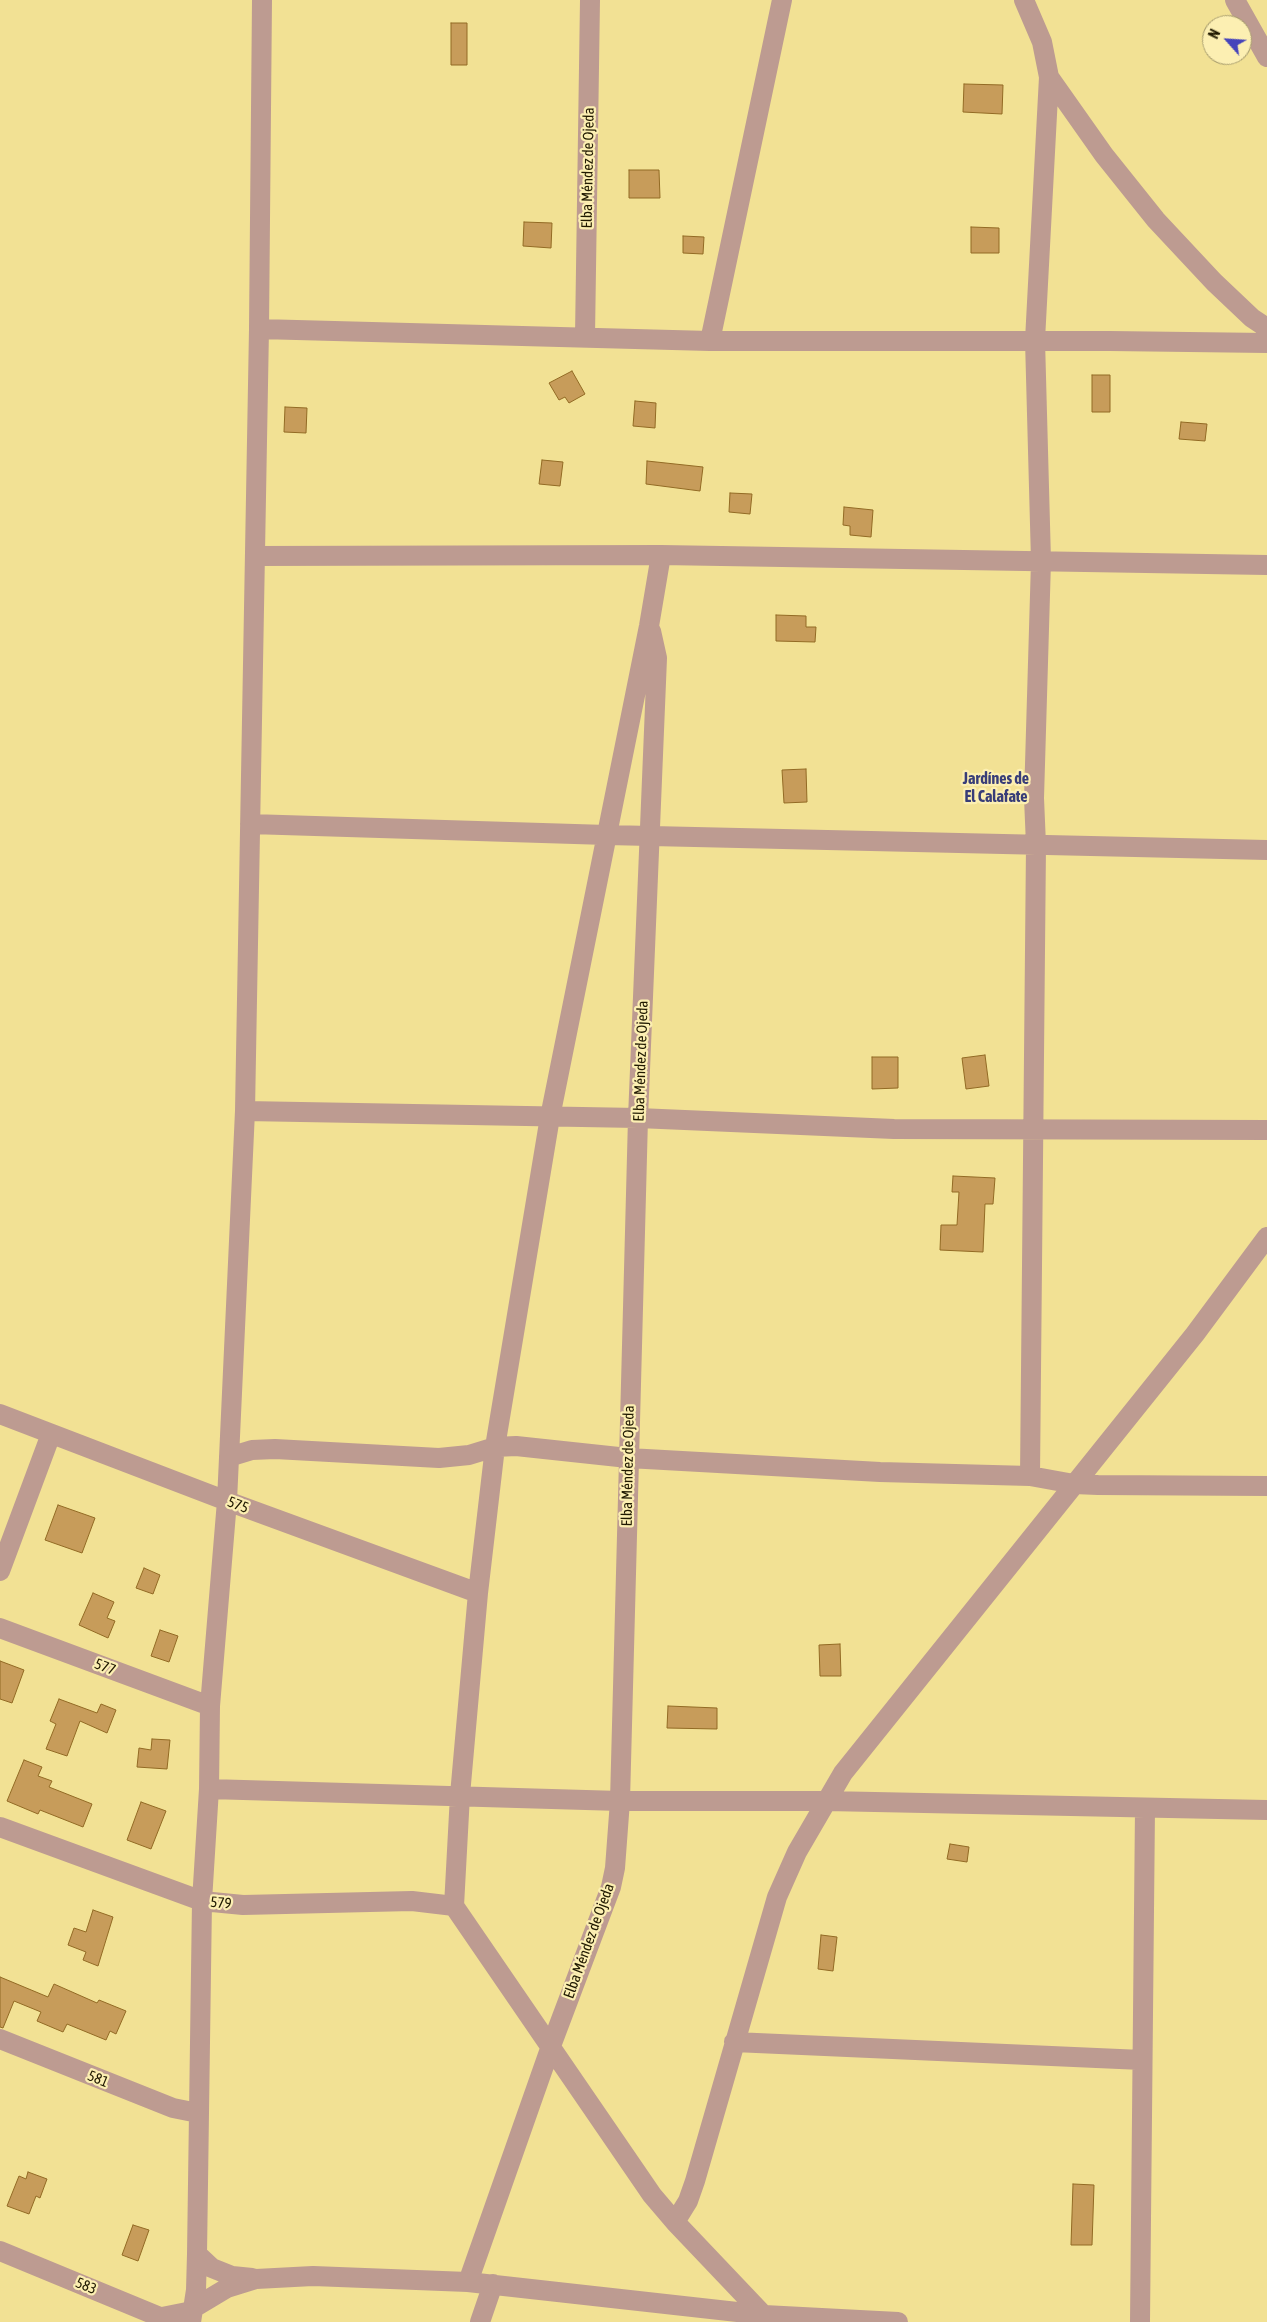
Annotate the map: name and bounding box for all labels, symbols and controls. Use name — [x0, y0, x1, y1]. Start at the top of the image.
north arrow — [1202, 15, 1252, 65]
text: N — [1205, 27, 1223, 41]
street label: Elba Méndez de Ojeda — [578, 107, 598, 229]
district label: Jardínes de El Calafate — [963, 769, 1029, 807]
street label: Elba Méndez de Ojeda — [630, 1000, 652, 1122]
street label: Elba Méndez de Ojeda — [618, 1405, 638, 1527]
street label: 575 — [225, 1493, 251, 1517]
street label: 577 — [92, 1655, 118, 1679]
street label: Elba Méndez de Ojeda — [560, 1881, 618, 2001]
street label: 579 — [210, 1893, 232, 1913]
street label: 581 — [85, 2067, 111, 2091]
street label: 583 — [73, 2274, 99, 2298]

